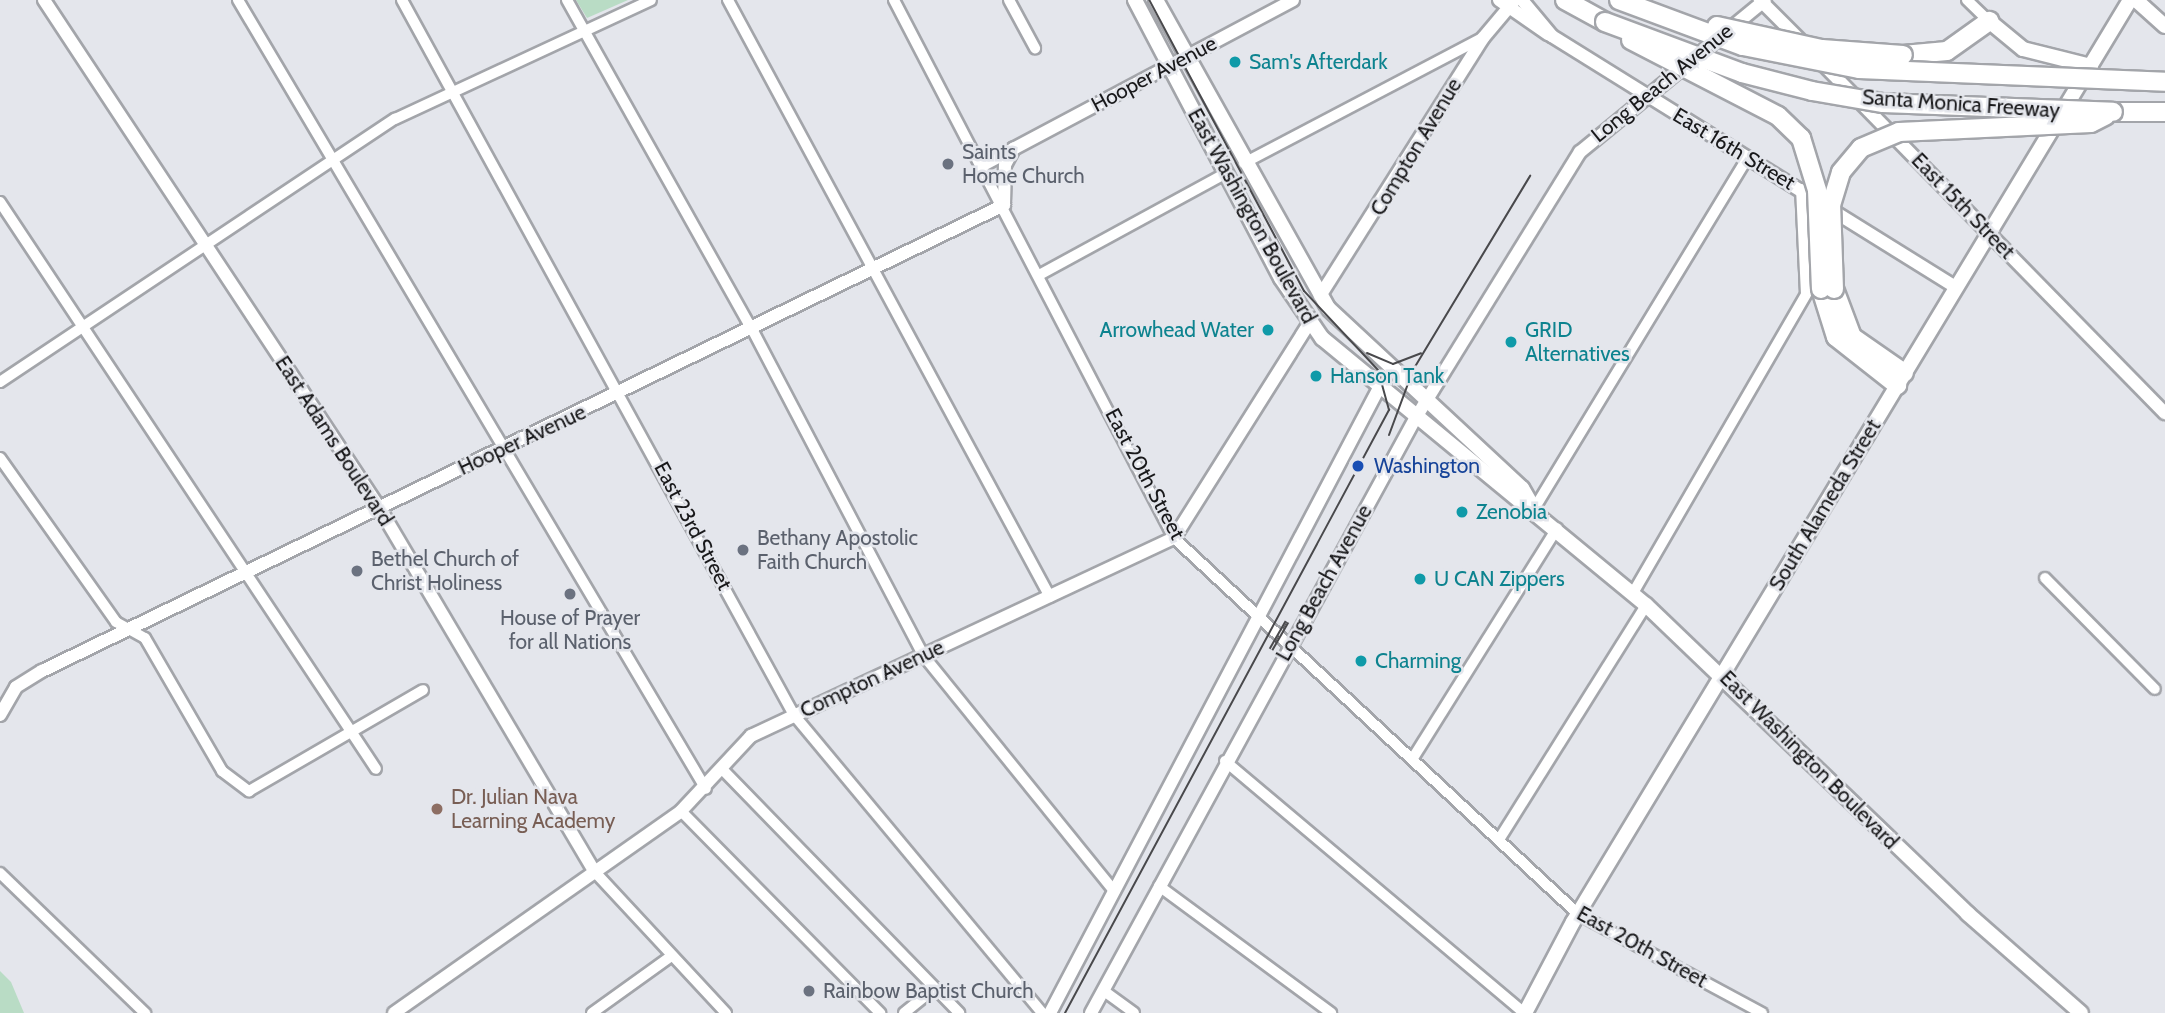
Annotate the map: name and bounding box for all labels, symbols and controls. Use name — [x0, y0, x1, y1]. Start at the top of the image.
street label: Long Beach Avenue — [1586, 18, 1738, 148]
street label: Hooper Avenue — [1087, 30, 1221, 118]
place label: Sam's Afterdark — [1249, 49, 1388, 75]
marker: Sam's Afterdark — [1227, 54, 1243, 70]
street label: Compton Avenue — [1365, 74, 1467, 220]
street label: Santa Monica Freeway — [1861, 85, 2061, 123]
street label: East 16th Street — [1668, 103, 1800, 195]
street label: East Washington Boulevard — [1182, 104, 1322, 328]
place label: Saints Home Church — [962, 139, 1085, 189]
street label: East 15th Street — [1906, 148, 2020, 264]
marker: Saints Home Church — [940, 156, 956, 172]
place label: Arrowhead Water — [1100, 317, 1254, 343]
place label: GRID Alternatives — [1525, 317, 1630, 367]
marker: Arrowhead Water — [1260, 322, 1276, 338]
marker: GRID Alternatives — [1503, 334, 1519, 350]
street label: East Adams Boulevard — [270, 351, 398, 531]
place label: Hanson Tank — [1330, 363, 1444, 389]
marker: Hanson Tank — [1308, 368, 1324, 384]
street label: Hooper Avenue — [454, 399, 590, 481]
street label: East 20th Street — [1100, 404, 1190, 544]
street label: South Alameda Street — [1764, 415, 1886, 595]
place label: Washington — [1374, 453, 1480, 479]
marker: Washington — [1348, 456, 1368, 476]
street label: East 23rd Street — [649, 458, 737, 594]
place label: Zenobia — [1476, 499, 1547, 525]
street label: Long Beach Avenue — [1271, 501, 1377, 665]
marker: Zenobia — [1454, 504, 1470, 520]
place label: Bethany Apostolic Faith Church — [757, 525, 918, 575]
marker: Bethany Apostolic Faith Church — [735, 542, 751, 558]
place label: Bethel Church of Christ Holiness — [371, 546, 519, 596]
marker: Bethel Church of Christ Holiness — [349, 563, 365, 579]
place label: U CAN Zippers — [1434, 566, 1565, 592]
marker: U CAN Zippers — [1412, 571, 1428, 587]
marker: House of Prayer for all Nations — [562, 586, 578, 602]
place label: House of Prayer for all Nations — [500, 605, 640, 655]
street label: Compton Avenue — [796, 635, 948, 723]
place label: Charming — [1375, 648, 1461, 674]
marker: Charming — [1353, 653, 1369, 669]
street label: East Washington Boulevard — [1715, 666, 1903, 854]
place label: Dr. Julian Nava Learning Academy — [451, 784, 615, 834]
marker: Dr. Julian Nava Learning Academy — [429, 801, 445, 817]
street label: East 20th Street — [1572, 901, 1712, 993]
place label: Rainbow Baptist Church — [823, 978, 1034, 1004]
marker: Rainbow Baptist Church — [801, 983, 817, 999]

